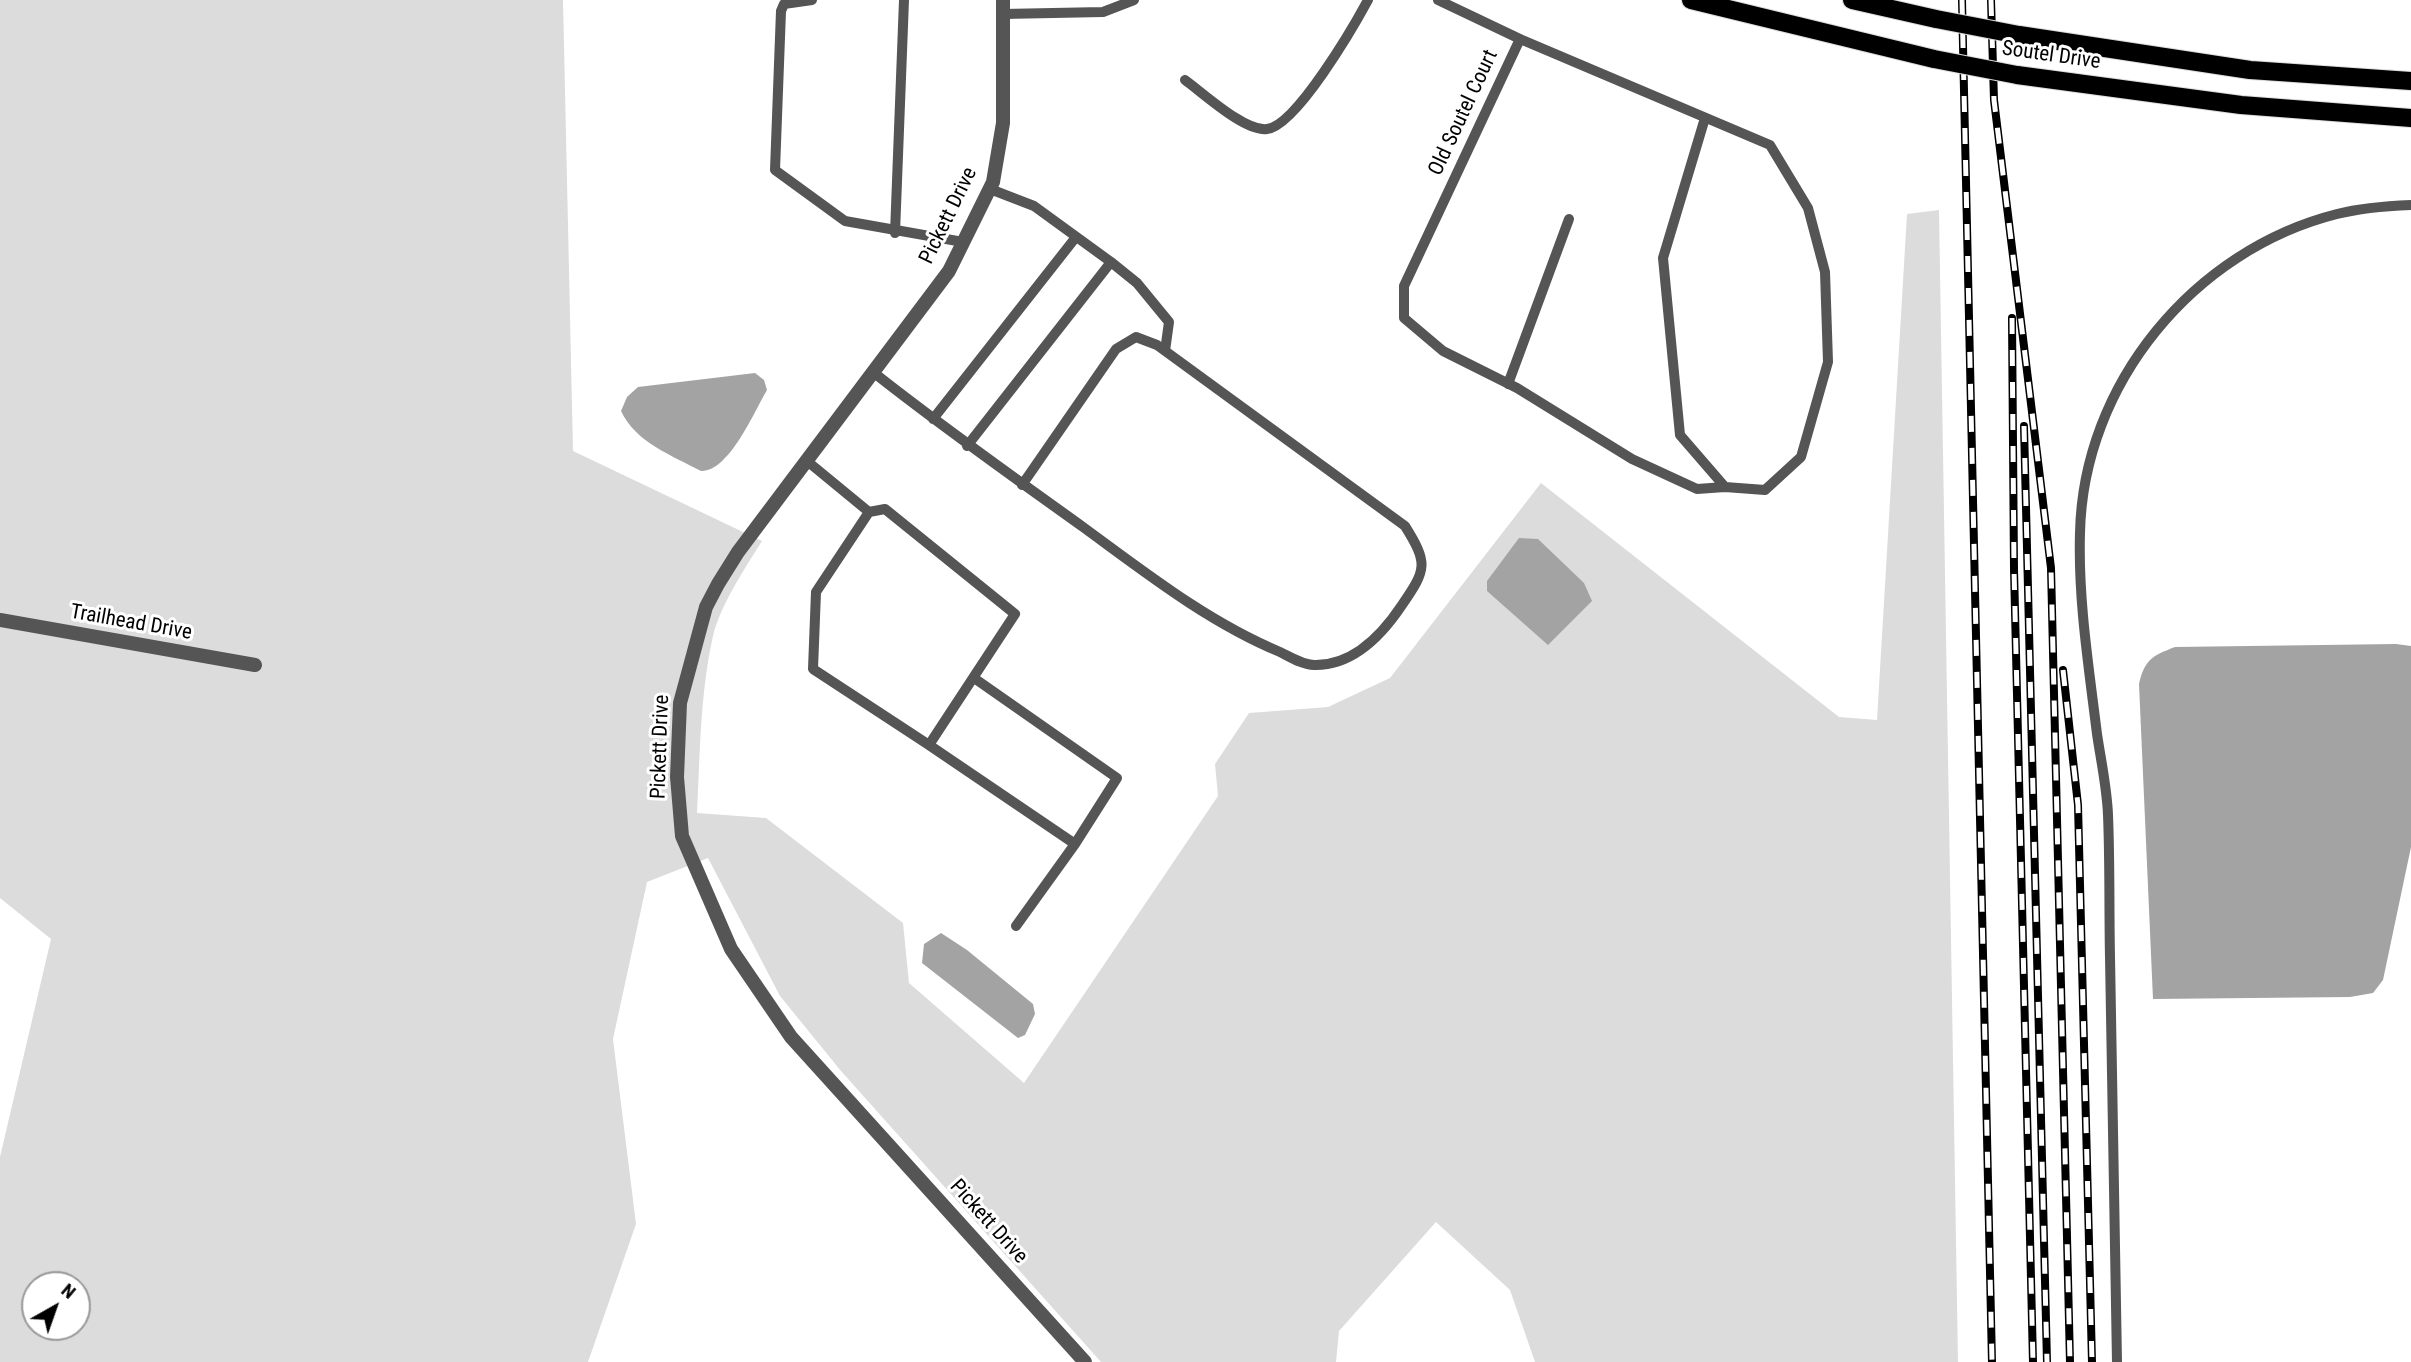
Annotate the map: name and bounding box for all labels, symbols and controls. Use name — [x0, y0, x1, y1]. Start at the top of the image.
street label: Soutel Drive — [2000, 37, 2102, 75]
street label: Old Soutel Court — [1424, 46, 1504, 180]
street label: Pickett Drive — [915, 164, 983, 268]
street label: Trailhead Drive — [68, 600, 194, 646]
street label: Pickett Drive — [647, 694, 675, 800]
street label: Pickett Drive — [944, 1175, 1032, 1269]
north arrow — [21, 1271, 91, 1341]
text: N — [57, 1279, 80, 1304]

